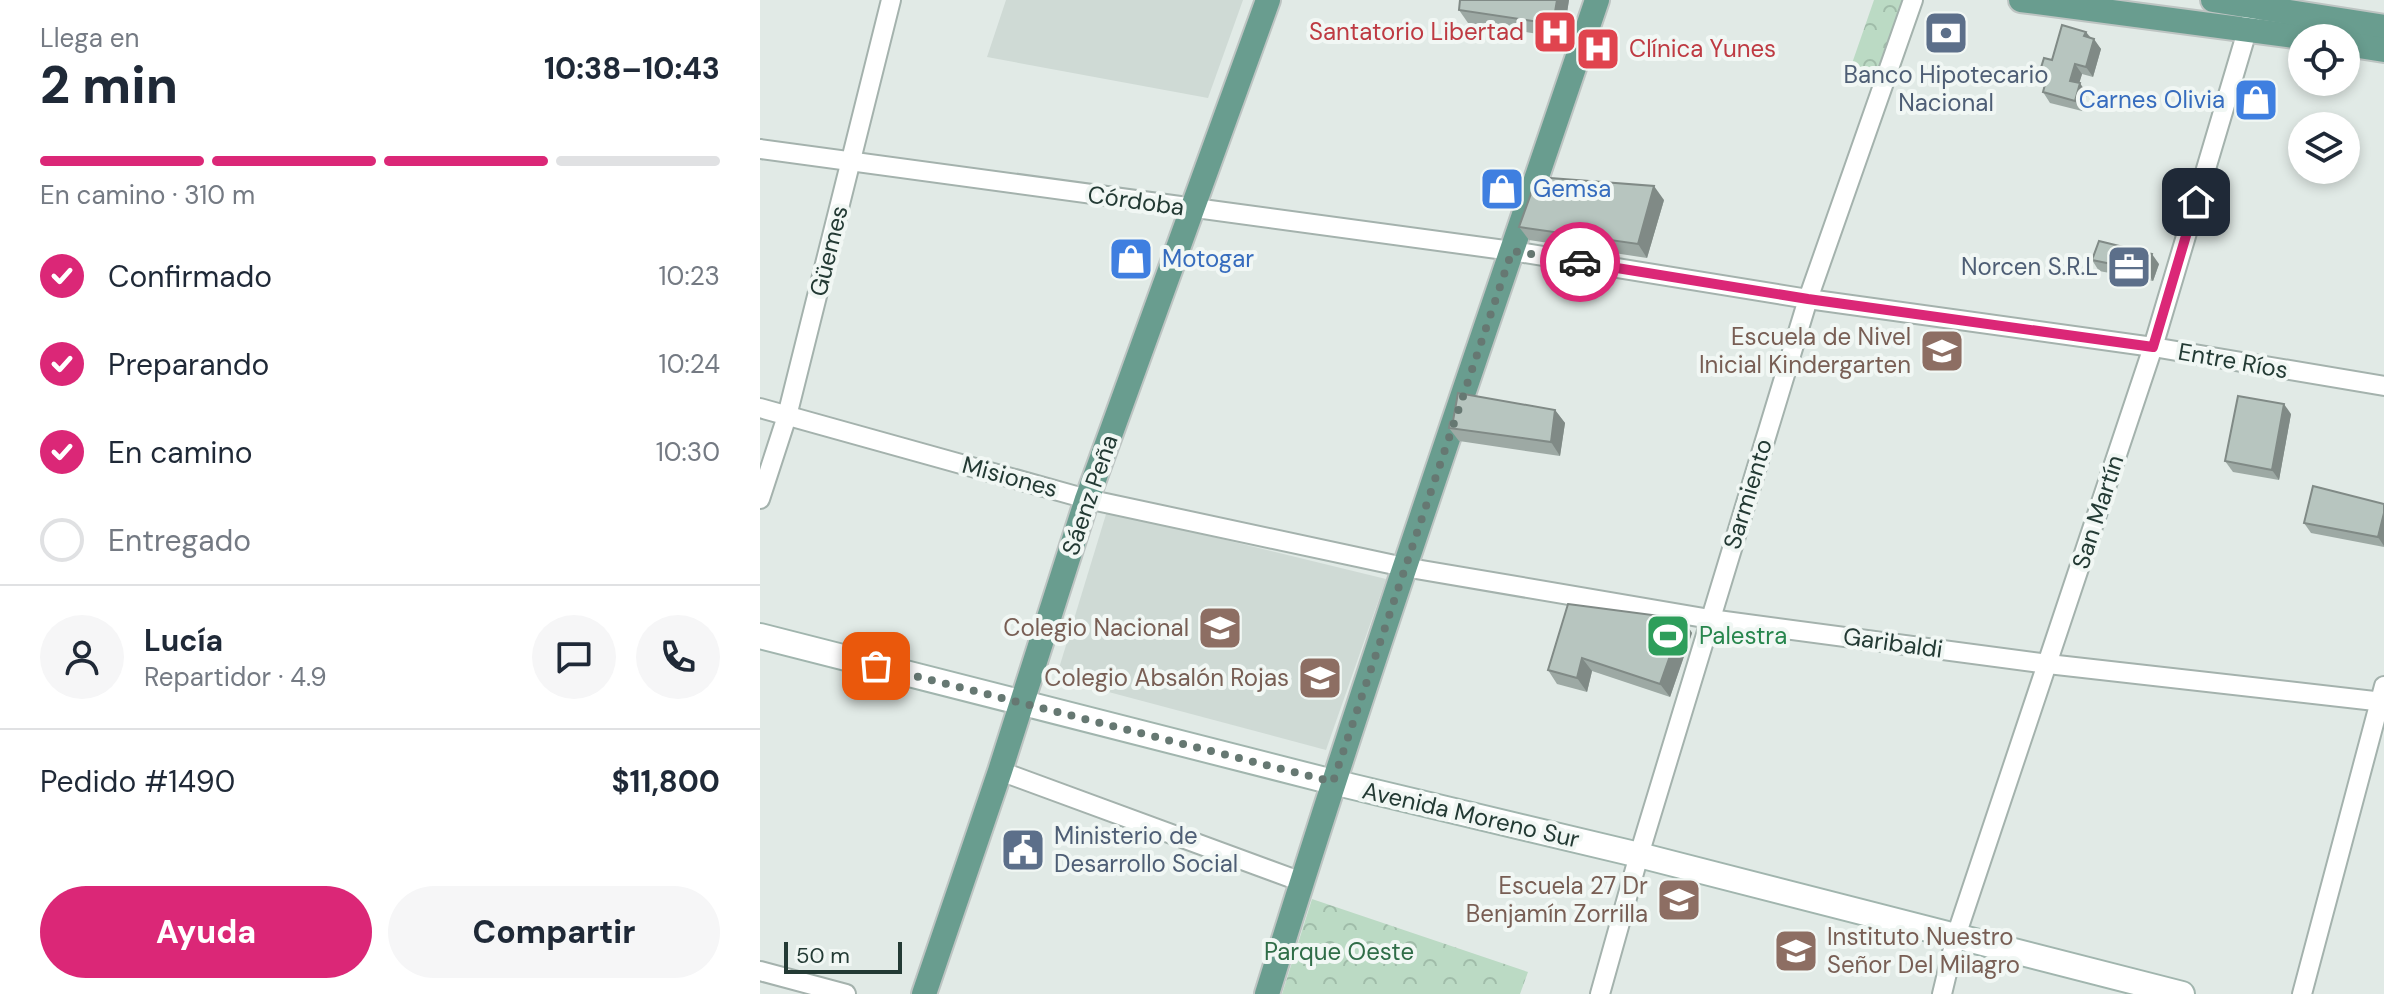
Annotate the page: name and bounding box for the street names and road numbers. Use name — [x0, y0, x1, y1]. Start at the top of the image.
street label: Córdoba — [1086, 178, 1186, 223]
street label: Güemes — [802, 202, 855, 300]
street label: Entre Ríos — [2176, 336, 2290, 385]
street label: Sáenz Peña — [1054, 430, 1125, 559]
street label: Sarmiento — [1716, 435, 1779, 553]
street label: Misiones — [959, 449, 1061, 504]
street label: San Martín — [2065, 451, 2130, 573]
street label: Garibaldi — [1841, 620, 1945, 665]
street label: Avenida Moreno Sur — [1360, 774, 1583, 855]

